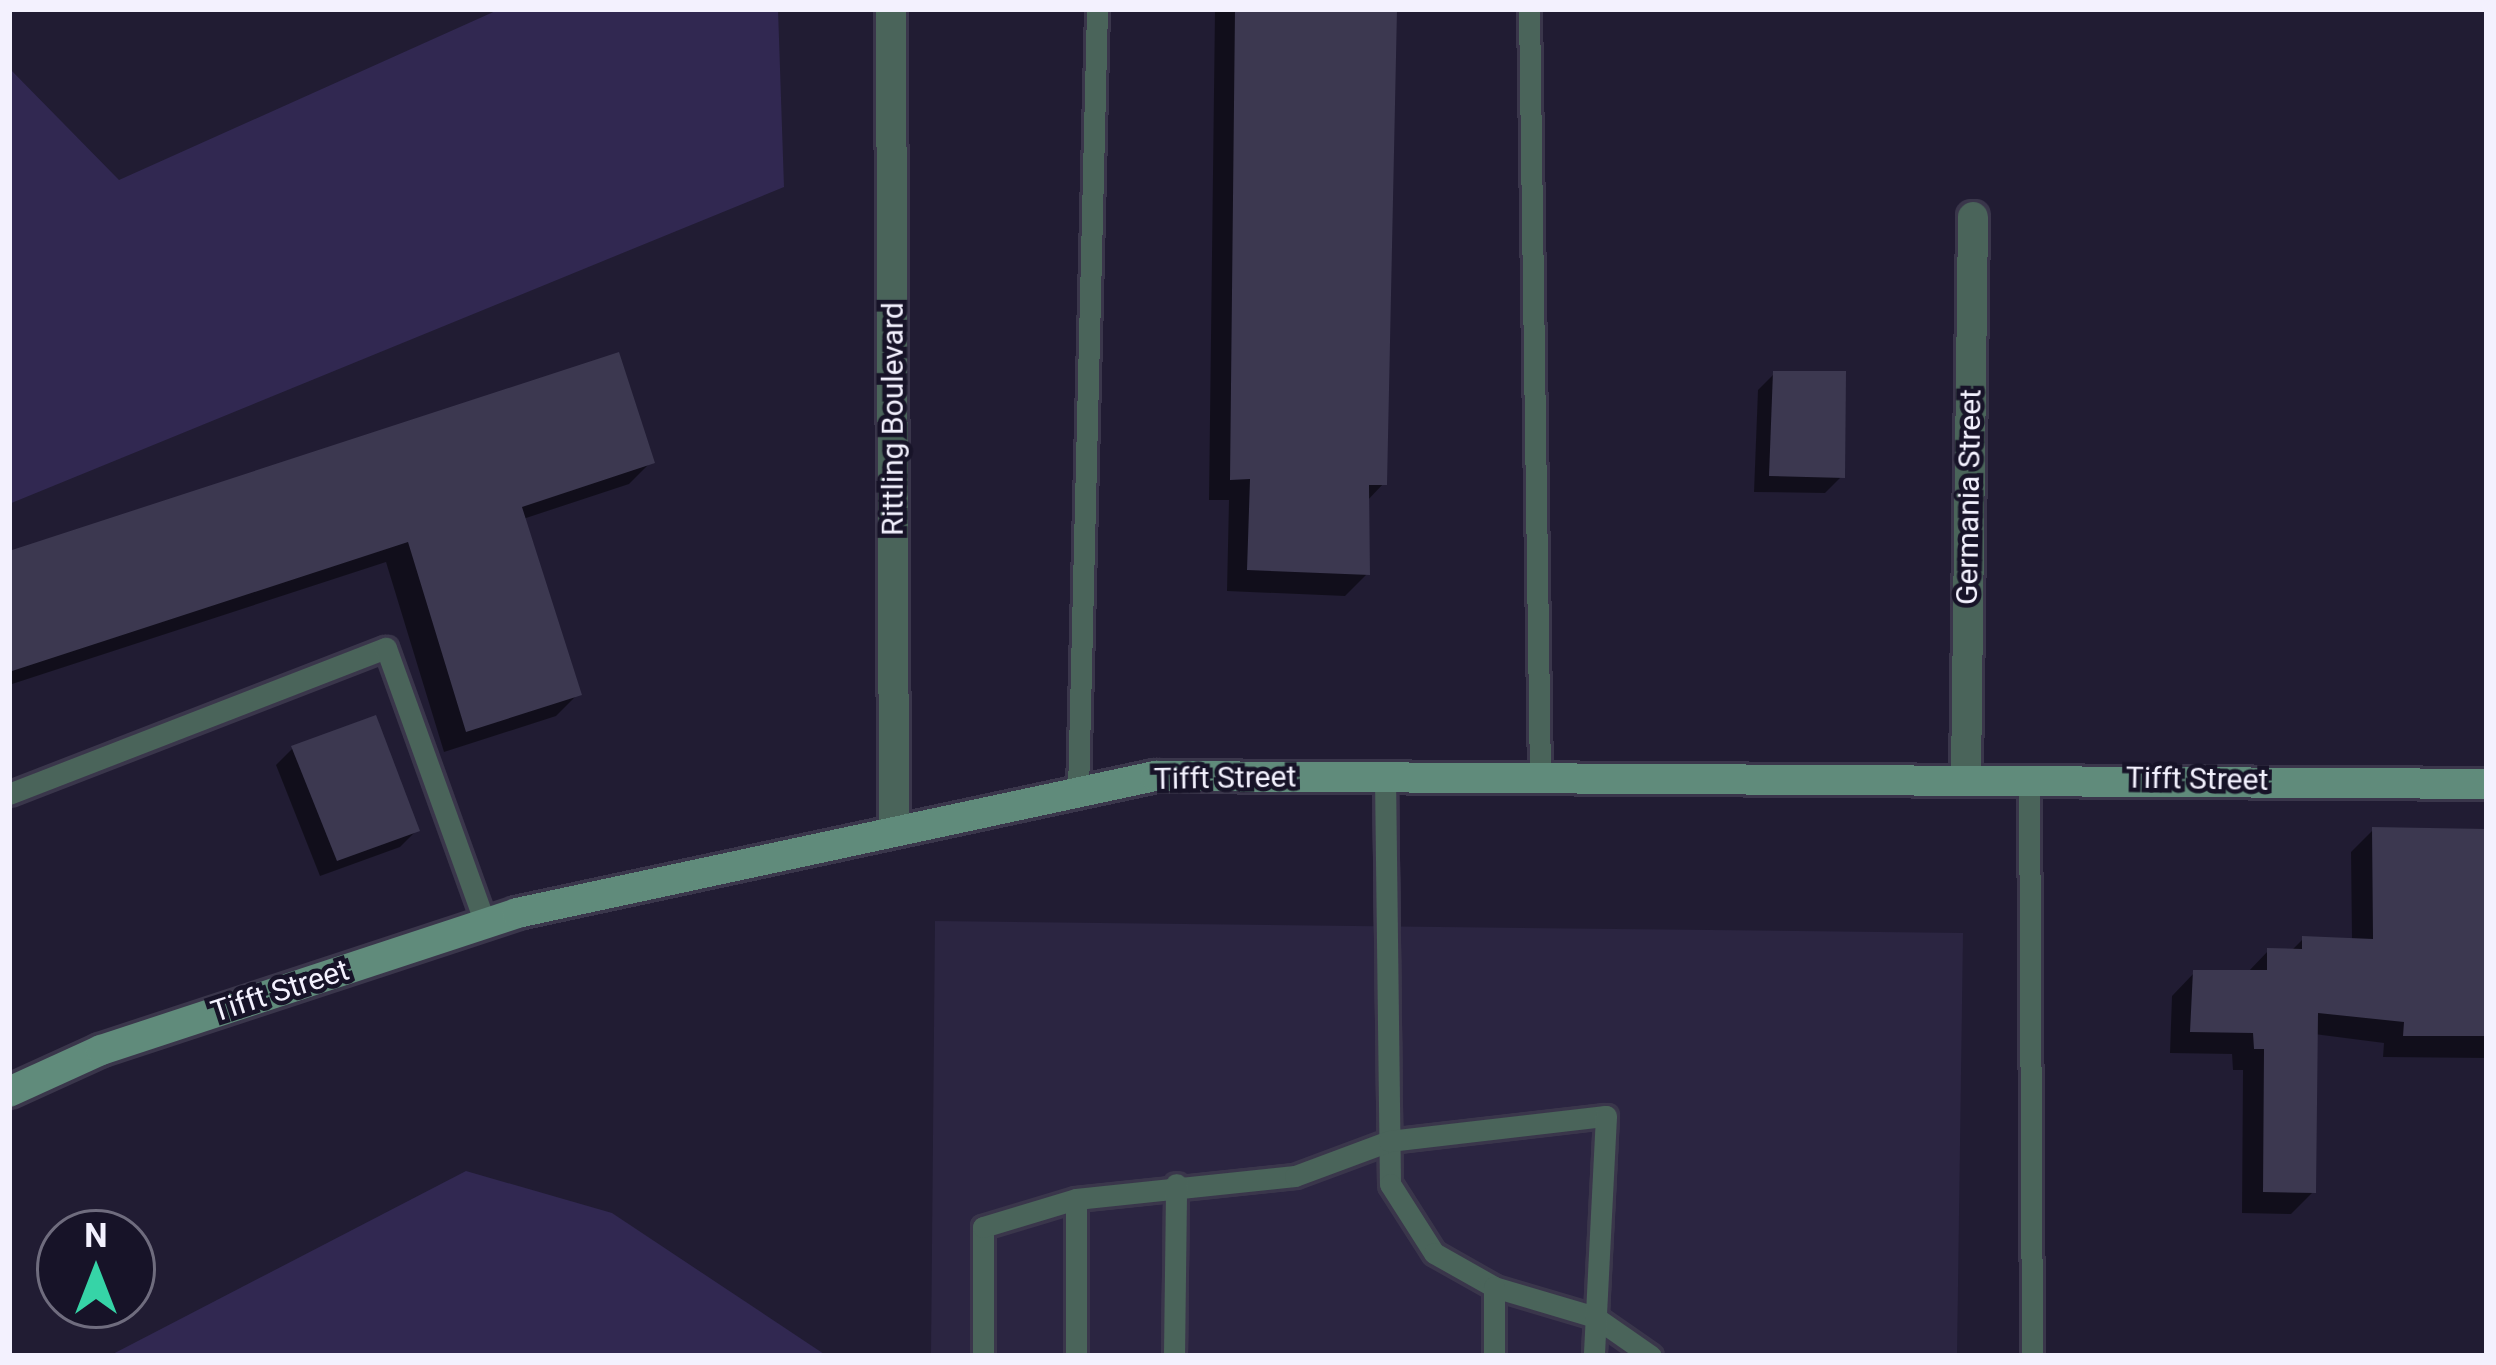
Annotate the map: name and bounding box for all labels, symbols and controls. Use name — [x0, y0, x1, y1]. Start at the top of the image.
street label: Rittling Boulevard — [875, 302, 911, 536]
street label: Germania Street — [1949, 389, 1989, 605]
street label: Tifft Street — [1153, 759, 1297, 797]
street label: Tifft Street — [2125, 760, 2269, 798]
street label: Tifft Street — [207, 952, 353, 1030]
north arrow — [36, 1209, 156, 1329]
text: N — [84, 1216, 108, 1255]

